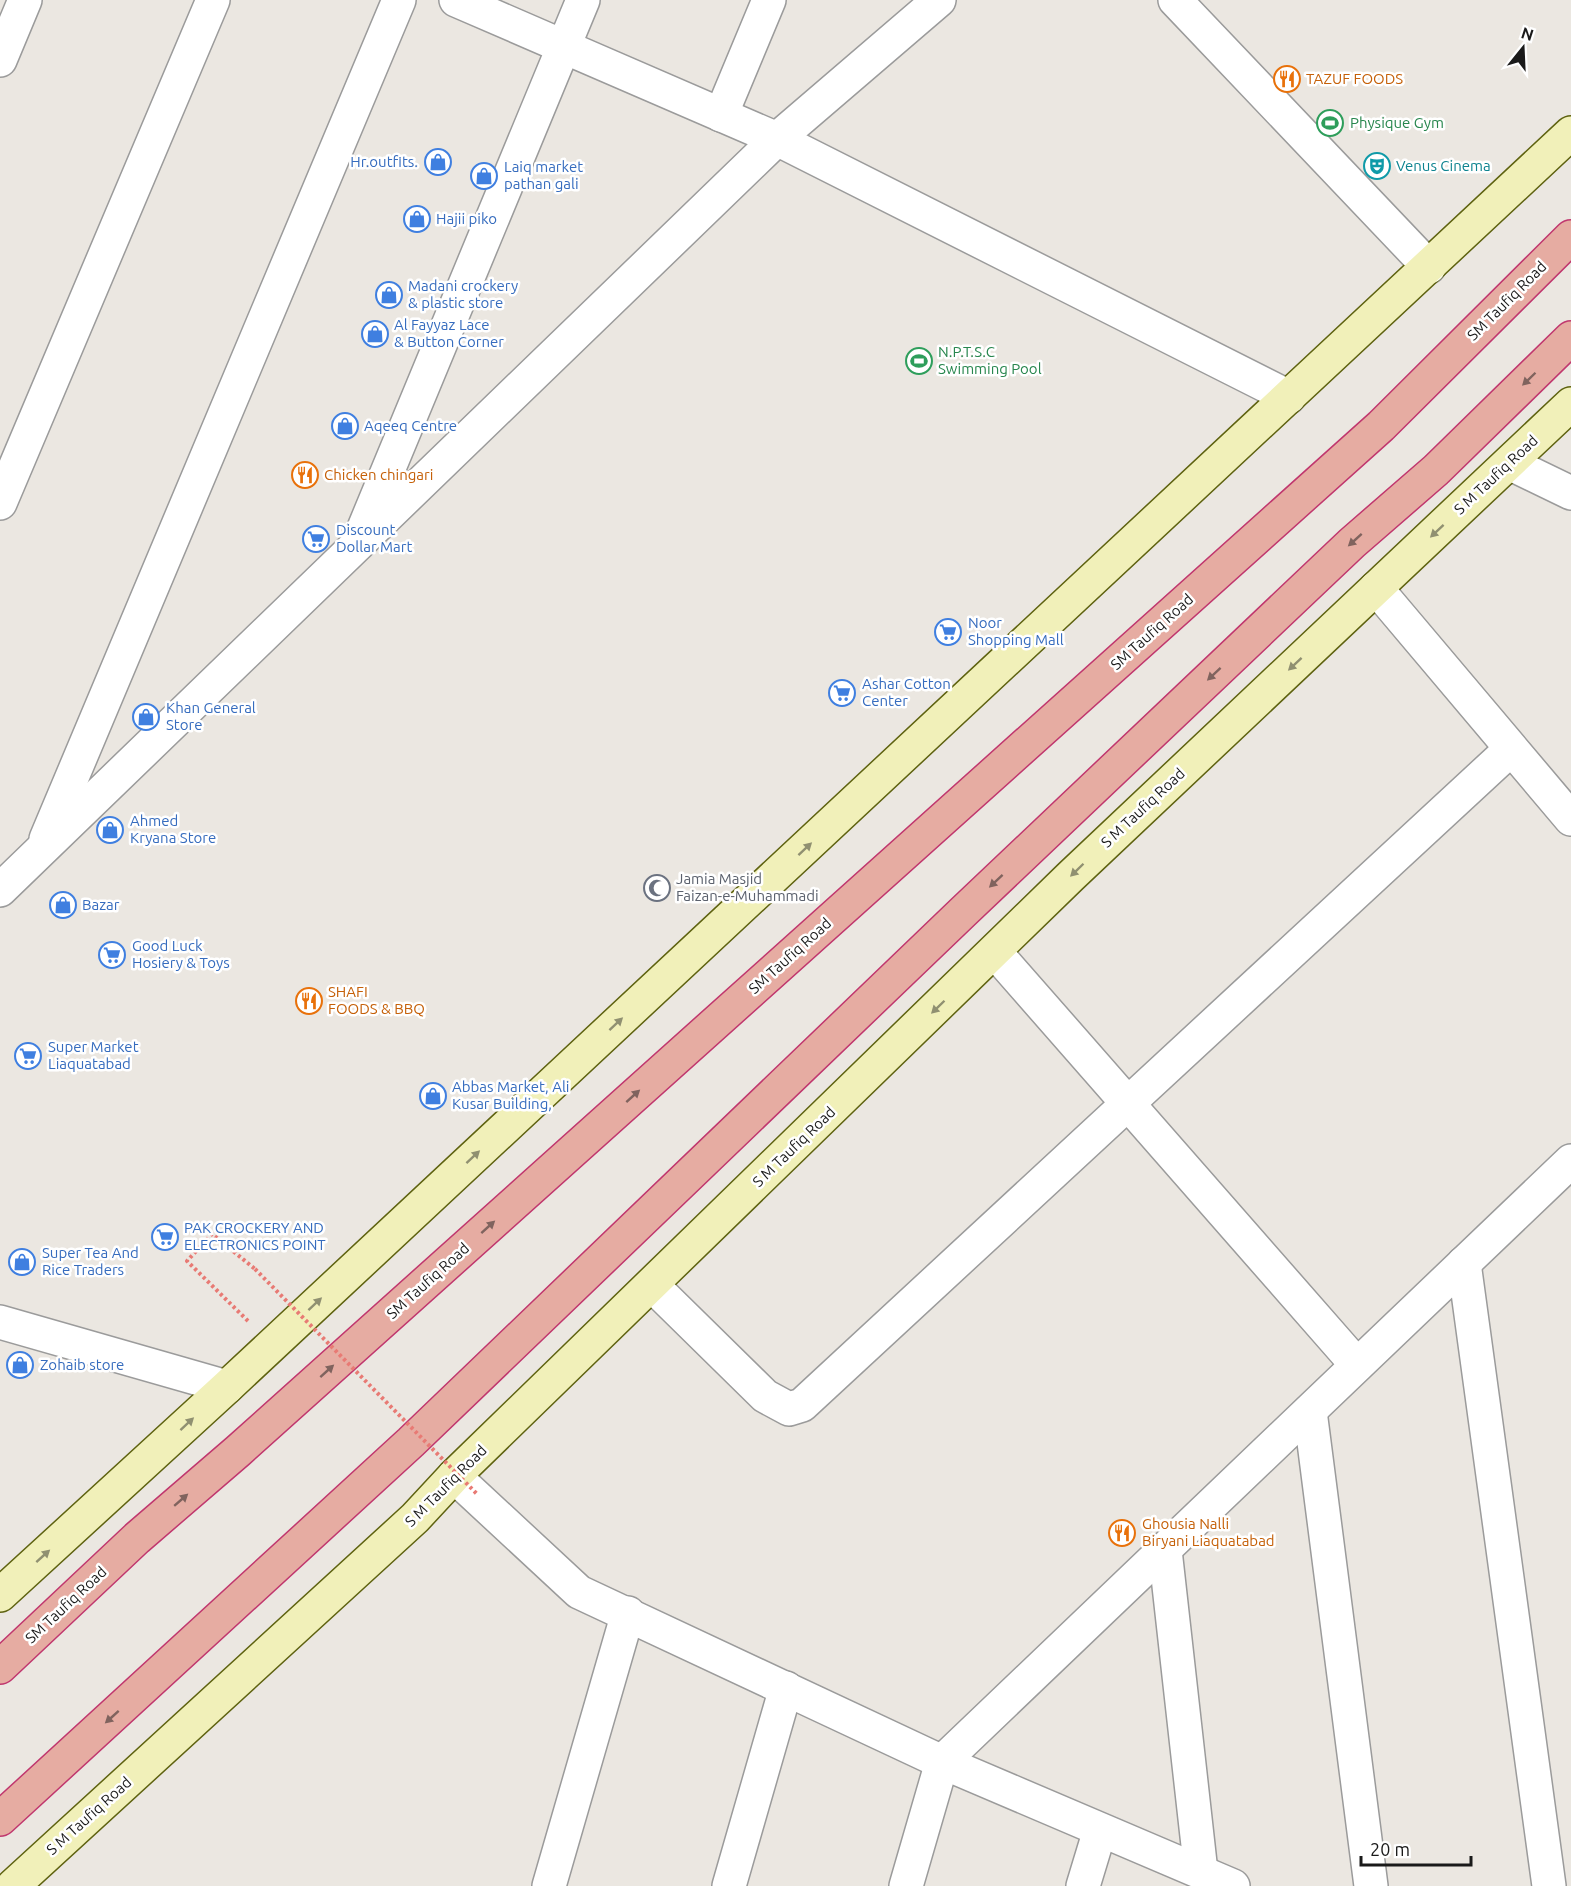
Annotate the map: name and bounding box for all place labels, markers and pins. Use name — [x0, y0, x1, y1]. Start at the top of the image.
restaurant icon: TAZUF FOODS — [1272, 64, 1302, 94]
place label: TAZUF FOODS — [1306, 70, 1403, 87]
sports icon: Physique Gym — [1315, 108, 1345, 138]
place label: Physique Gym — [1350, 114, 1444, 131]
shop icon: Hr.outfits. — [423, 147, 453, 177]
theatre icon: Venus Cinema — [1362, 151, 1392, 181]
place label: Hr.outfits. — [350, 153, 418, 170]
place label: Venus Cinema — [1396, 157, 1491, 174]
place label: Laiq market pathan gali — [504, 158, 583, 192]
shop icon: Laiq market pathan gali — [469, 161, 499, 191]
shop icon: Hajii piko — [402, 204, 432, 234]
place label: Hajii piko — [436, 210, 497, 227]
place label: Madani crockery & plastic store — [408, 277, 518, 311]
shop icon: Madani crockery & plastic store — [374, 280, 404, 310]
place label: Al Fayyaz Lace & Button Corner — [394, 316, 504, 350]
shop icon: Al Fayyaz Lace & Button Corner — [360, 319, 390, 349]
place label: N.P.T.S.C Swimming Pool — [938, 343, 1042, 377]
sports icon: N.P.T.S.C Swimming Pool — [904, 346, 934, 376]
shop icon: Aqeeq Centre — [330, 411, 360, 441]
place label: Aqeeq Centre — [364, 417, 457, 434]
restaurant icon: Chicken chingari — [290, 460, 320, 490]
place label: Chicken chingari — [324, 466, 433, 483]
place label: Discount Dollar Mart — [336, 521, 413, 555]
supermarket icon: Discount Dollar Mart — [301, 524, 331, 554]
place label: Noor Shopping Mall — [968, 614, 1064, 648]
supermarket icon: Noor Shopping Mall — [933, 617, 963, 647]
place label: Ashar Cotton Center — [862, 675, 951, 709]
supermarket icon: Ashar Cotton Center — [827, 678, 857, 708]
place label: Khan General Store — [166, 699, 256, 733]
shop icon: Khan General Store — [131, 702, 161, 732]
place label: Ahmed Kryana Store — [130, 812, 216, 846]
shop icon: Ahmed Kryana Store — [95, 815, 125, 845]
place label: Jamia Masjid Faizan-e-Muhammadi — [676, 870, 819, 904]
mosque icon: Jamia Masjid Faizan-e-Muhammadi — [642, 873, 672, 903]
shop icon: Bazar — [48, 890, 78, 920]
place label: Bazar — [82, 896, 120, 913]
place label: Good Luck Hosiery & Toys — [132, 937, 230, 971]
supermarket icon: Good Luck Hosiery & Toys — [97, 940, 127, 970]
place label: SHAFI FOODS & BBQ — [328, 983, 425, 1017]
restaurant icon: SHAFI FOODS & BBQ — [294, 986, 324, 1016]
place label: Super Market Liaquatabad — [48, 1038, 139, 1072]
supermarket icon: Super Market Liaquatabad — [13, 1041, 43, 1071]
place label: Abbas Market, Ali Kusar Building, — [452, 1078, 570, 1112]
shop icon: Abbas Market, Ali Kusar Building, — [418, 1081, 448, 1111]
place label: PAK CROCKERY AND ELECTRONICS POINT — [184, 1219, 326, 1253]
supermarket icon: PAK CROCKERY AND ELECTRONICS POINT — [150, 1222, 180, 1252]
place label: Super Tea And Rice Traders — [42, 1244, 139, 1278]
shop icon: Super Tea And Rice Traders — [7, 1247, 37, 1277]
shop icon: Zohaib store — [5, 1350, 35, 1380]
place label: Zohaib store — [40, 1356, 124, 1373]
place label: Ghousia Nalli Biryani Liaquatabad — [1142, 1515, 1275, 1549]
restaurant icon: Ghousia Nalli Biryani Liaquatabad — [1107, 1518, 1137, 1548]

